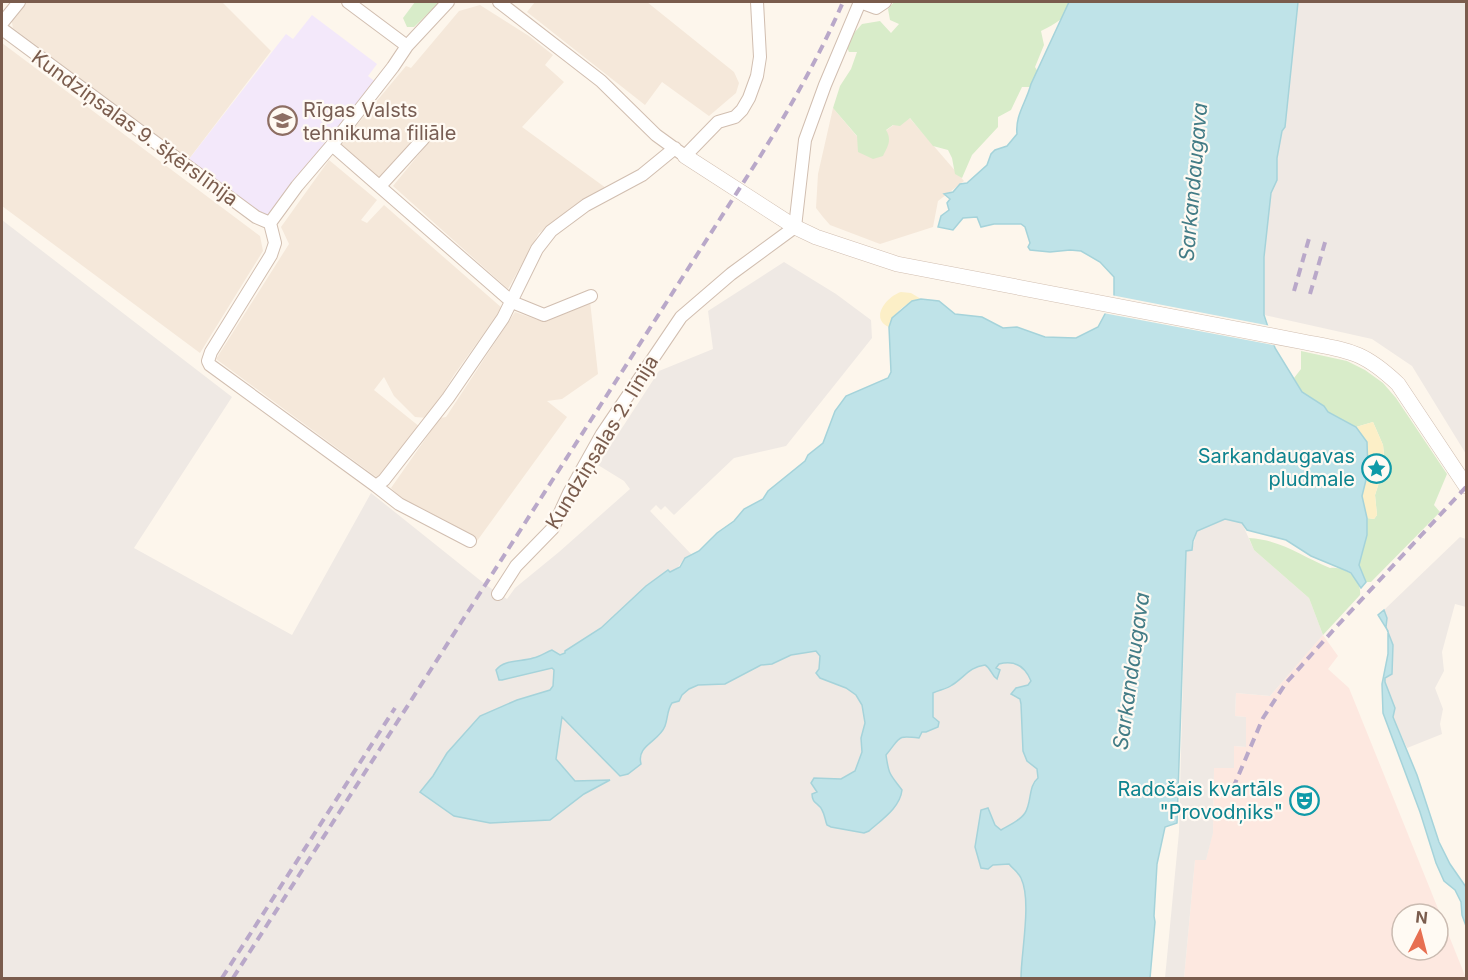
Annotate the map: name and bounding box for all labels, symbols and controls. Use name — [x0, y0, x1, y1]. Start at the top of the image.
street label: Kundziņsalas 9. šķērslīnija — [27, 45, 243, 211]
place label: Rīgas Valsts tehnikuma filiāle — [303, 98, 456, 145]
water label: Sarkandaugava — [1174, 102, 1212, 262]
school or university icon: Rīgas Valsts tehnikuma filiāle — [266, 105, 298, 137]
street label: Kundziņsalas 2. līnija — [541, 351, 663, 533]
place label: Sarkandaugavas pludmale — [1198, 444, 1355, 491]
place icon: Sarkandaugavas pludmale — [1360, 452, 1392, 484]
water label: Sarkandaugava — [1108, 590, 1154, 751]
place label: Radošais kvartāls "Provodņiks" — [1117, 777, 1283, 824]
theatre icon: Radošais kvartāls "Provodņiks" — [1288, 784, 1320, 816]
north arrow — [1390, 902, 1450, 962]
text: N — [1414, 906, 1429, 928]

